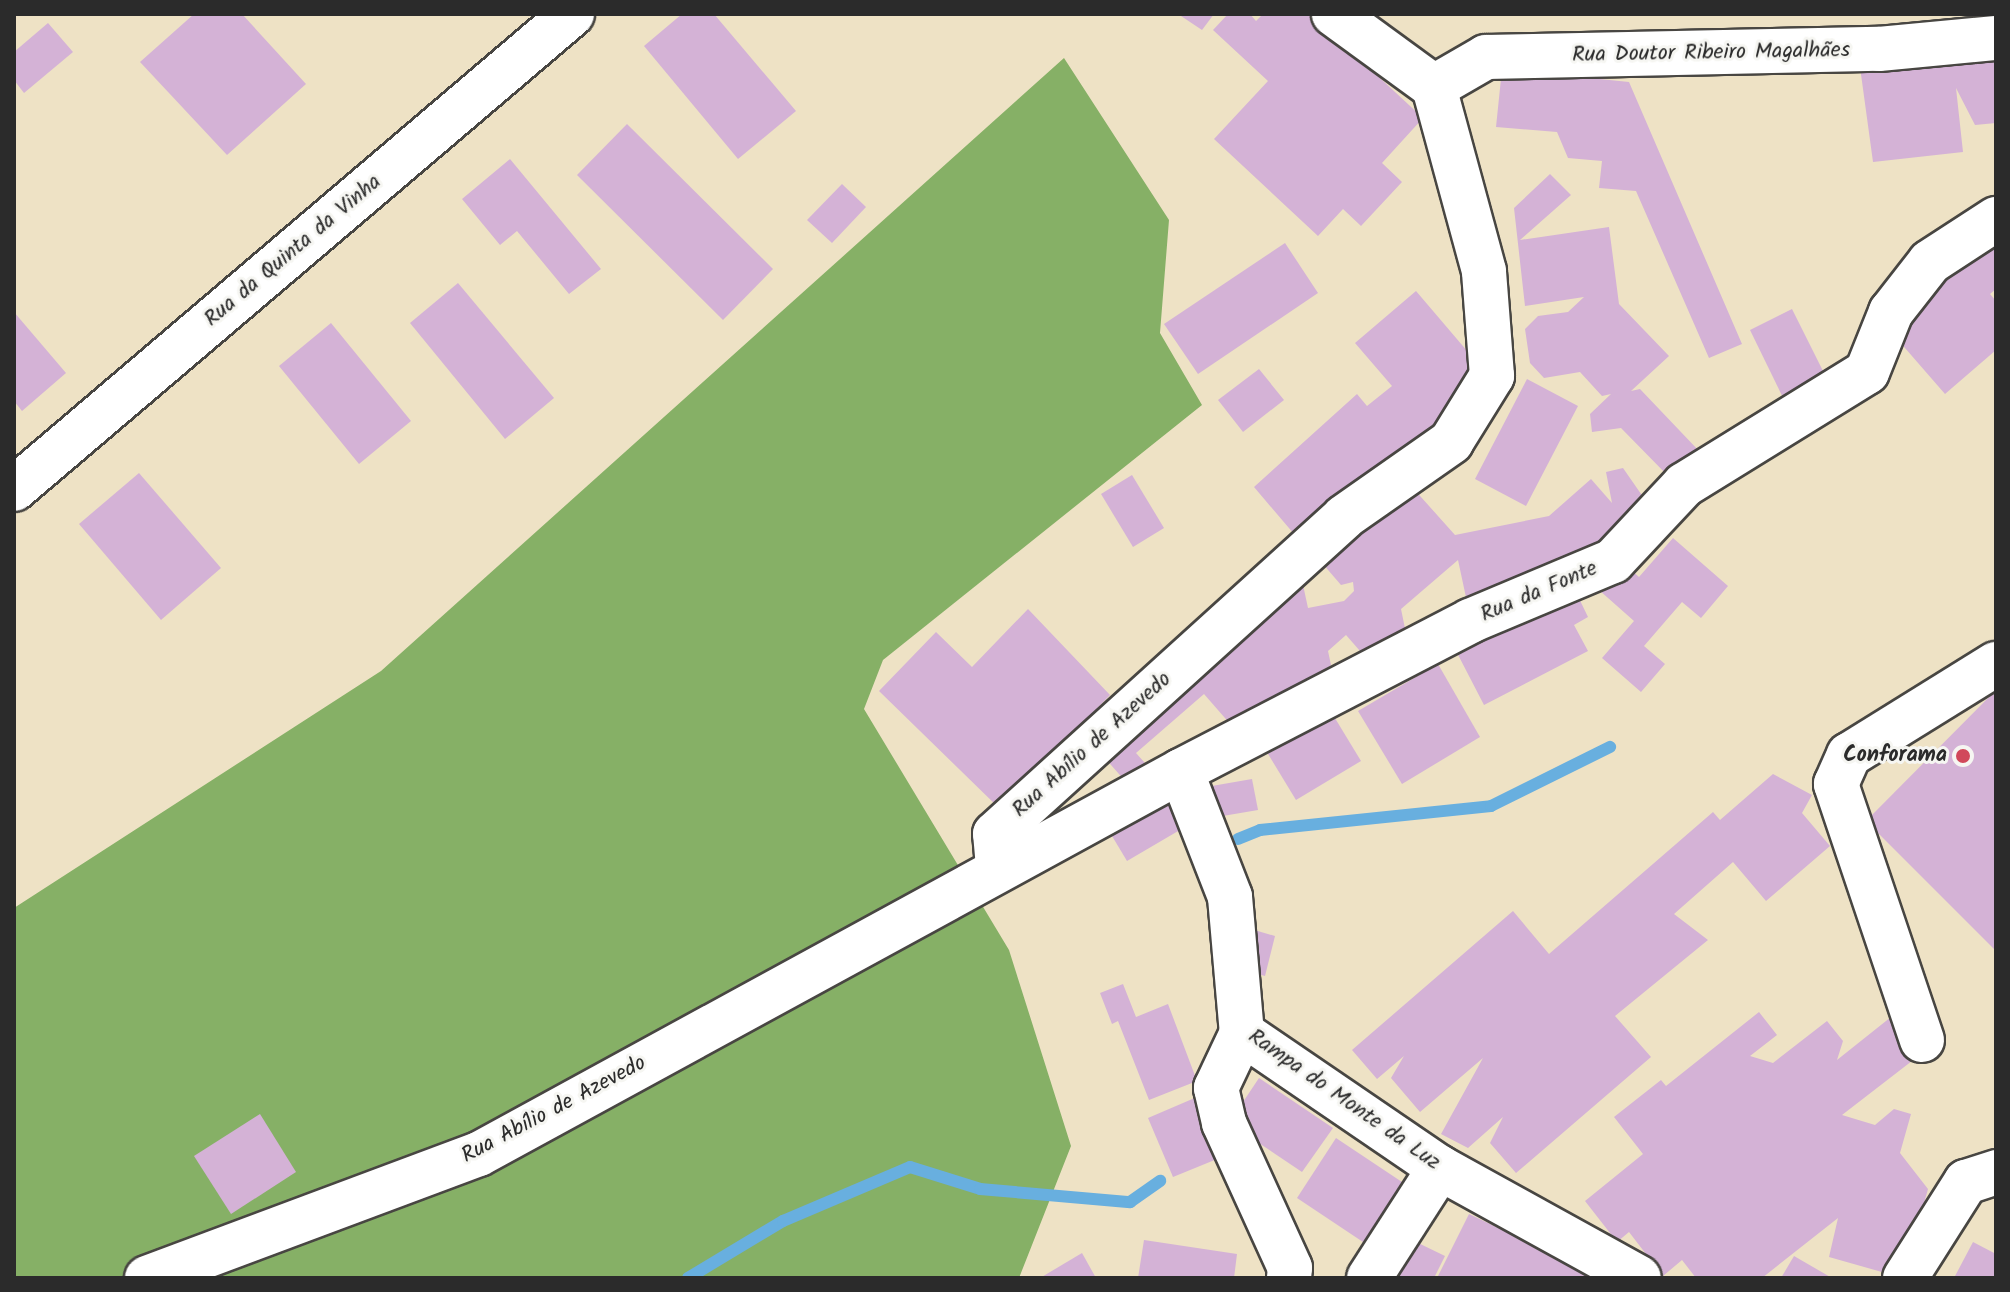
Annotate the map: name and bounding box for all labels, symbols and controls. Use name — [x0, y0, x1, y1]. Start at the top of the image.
street label: Rua Doutor Ribeiro Magalhães — [1572, 37, 1850, 69]
street label: Rua da Quinta da Vinha — [199, 169, 387, 333]
street label: Rua da Fonte — [1477, 556, 1601, 628]
street label: Rua Abílio de Azevedo — [1007, 667, 1177, 823]
place label: Conforama — [1843, 743, 1947, 769]
marker: Conforama — [1954, 747, 1972, 765]
street label: Rampa do Monte da Luz — [1243, 1024, 1445, 1176]
street label: Rua Abílio de Azevedo — [457, 1050, 651, 1170]

